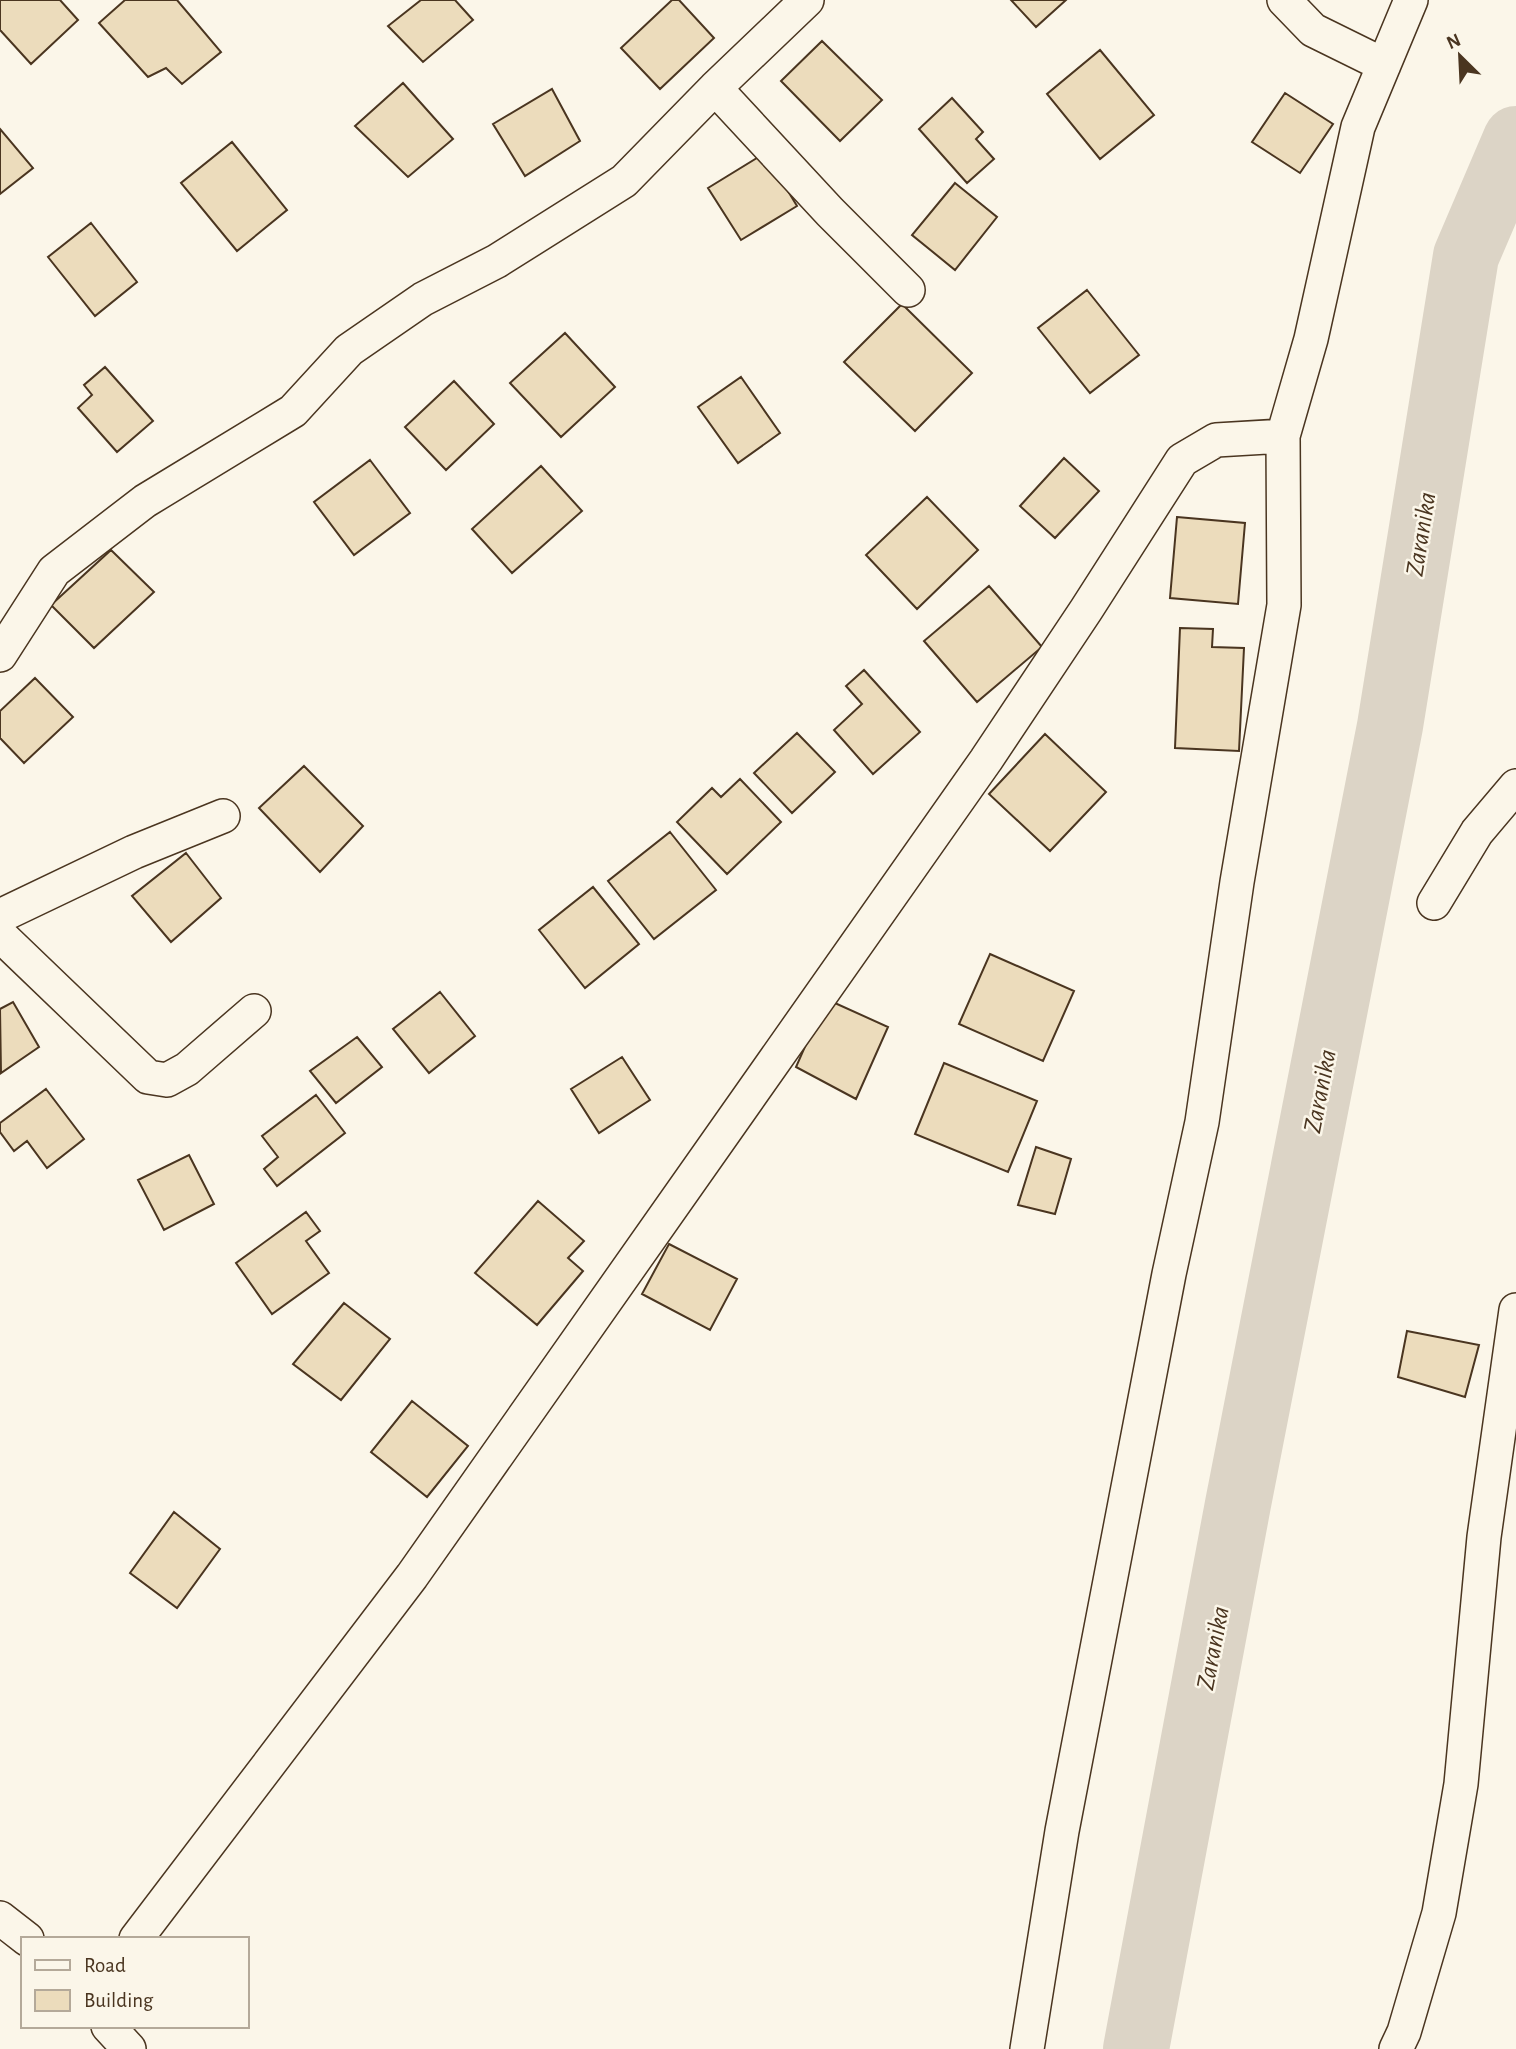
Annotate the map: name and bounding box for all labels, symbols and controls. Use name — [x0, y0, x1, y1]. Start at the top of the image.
north arrow — [1425, 21, 1495, 91]
text: N — [1444, 30, 1464, 53]
water label: Zaranika — [1402, 490, 1440, 578]
water label: Zaranika — [1299, 1047, 1341, 1135]
water label: Zaranika — [1192, 1604, 1234, 1692]
legend — [21, 1937, 248, 2028]
text: Road — [84, 1955, 126, 1976]
text: Building — [84, 1990, 154, 2011]

